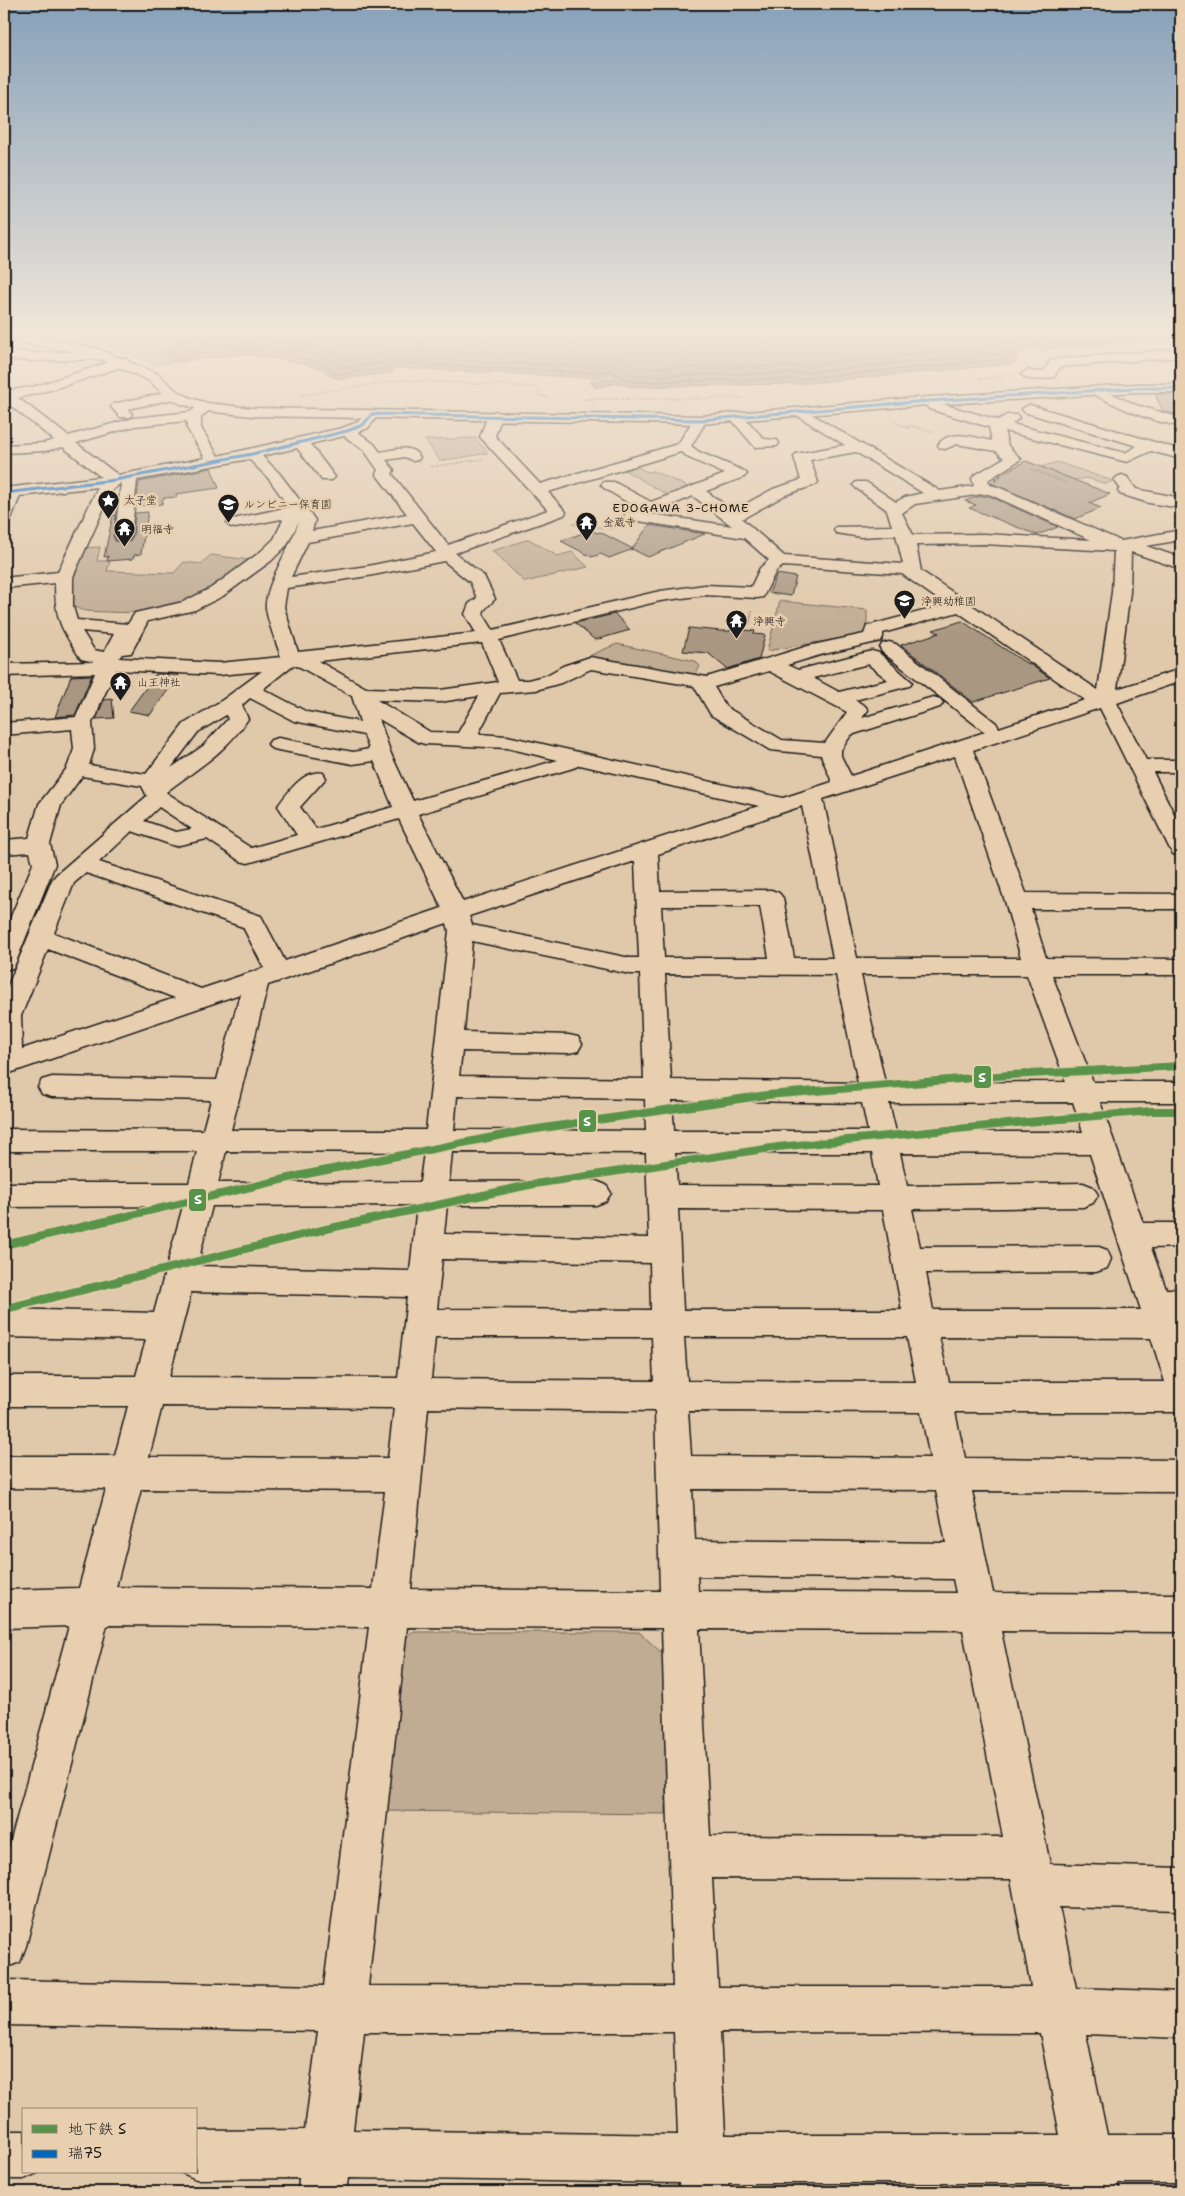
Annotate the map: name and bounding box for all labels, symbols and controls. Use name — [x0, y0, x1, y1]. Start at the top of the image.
place icon: 太子堂 — [96, 488, 120, 519]
school or university icon: ルンビニー保育園 — [216, 492, 240, 523]
place label: 太子堂 — [124, 493, 157, 508]
place label: ルンビニー保育園 — [244, 497, 332, 512]
district label: EDOGAWA 3-CHOME — [612, 500, 750, 516]
temple icon: 金蔵寺 — [575, 510, 599, 541]
place label: 金蔵寺 — [603, 515, 636, 530]
temple icon: 明福寺 — [113, 517, 137, 548]
place label: 明福寺 — [141, 522, 174, 537]
school or university icon: 浄興幼稚園 — [893, 589, 917, 620]
place label: 浄興幼稚園 — [921, 594, 976, 609]
temple icon: 浄興寺 — [725, 609, 749, 640]
place label: 浄興寺 — [753, 614, 786, 629]
temple icon: 山王神社 — [109, 670, 133, 701]
place label: 山王神社 — [137, 675, 181, 690]
line badge: S — [973, 1065, 992, 1089]
text: S — [978, 1068, 986, 1086]
line badge: S — [578, 1109, 597, 1133]
text: S — [583, 1112, 591, 1130]
line badge: S — [188, 1188, 207, 1212]
text: S — [194, 1190, 202, 1208]
legend — [22, 2108, 198, 2174]
text: 地下鉄 S — [68, 2119, 126, 2139]
text: 瑞75 — [68, 2143, 102, 2163]

